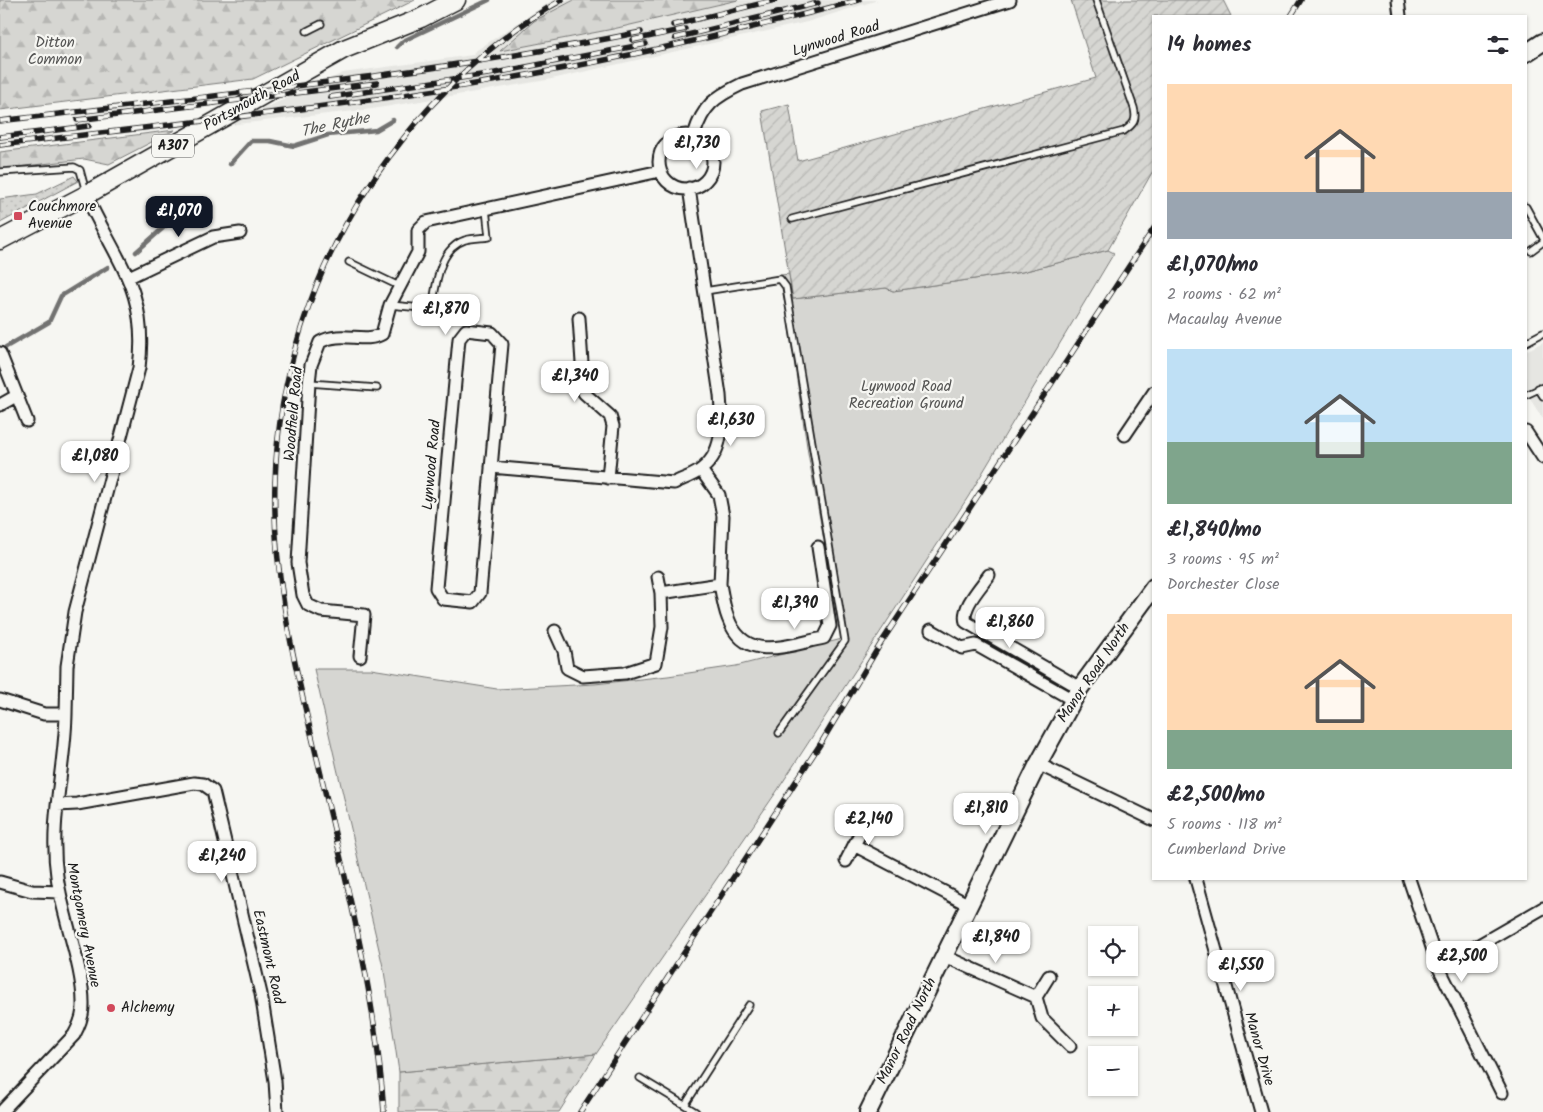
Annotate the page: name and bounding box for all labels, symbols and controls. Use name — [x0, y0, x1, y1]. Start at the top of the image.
street label: Lynwood Road — [789, 14, 883, 64]
text: 14 homes — [1167, 29, 1252, 62]
park label: Ditton Common — [28, 31, 82, 72]
icon: filters — [1484, 31, 1512, 59]
street label: Portsmouth Road — [199, 64, 305, 138]
water label: The Rythe — [298, 105, 373, 144]
icon: home — [1295, 116, 1385, 206]
pin: £1,730 — [656, 128, 738, 170]
text: £1,730 — [674, 131, 720, 156]
road number: A307 — [152, 134, 194, 158]
place label: Couchmore Avenue — [28, 195, 96, 236]
pin: £1,070 — [138, 196, 220, 238]
text: £1,070 — [157, 199, 201, 224]
marker: Couchmore Avenue — [12, 210, 24, 222]
text: £1,070/mo — [1167, 249, 1258, 282]
text: 2 rooms · 62 m² — [1167, 282, 1281, 307]
pin: £1,870 — [405, 294, 487, 336]
text: £1,870 — [423, 297, 469, 322]
text: Macaulay Avenue — [1167, 307, 1282, 332]
pin: £1,340 — [534, 360, 616, 403]
text: £1,340 — [552, 364, 598, 389]
street label: Woodfield Road — [278, 365, 310, 462]
park label: Lynwood Road Recreation Ground — [849, 375, 964, 416]
icon: home — [1295, 381, 1385, 471]
pin: £1,630 — [690, 404, 772, 447]
text: £1,630 — [708, 408, 754, 433]
street label: Lynwood Road — [416, 418, 448, 511]
pin: £1,080 — [54, 440, 136, 483]
text: £1,080 — [72, 444, 118, 469]
text: £1,840/mo — [1167, 514, 1262, 547]
text: 3 rooms · 95 m² — [1167, 547, 1279, 572]
text: Dorchester Close — [1167, 572, 1279, 597]
pin: £1,390 — [754, 588, 836, 630]
text: £1,390 — [772, 591, 818, 616]
pin: £1,860 — [969, 606, 1051, 649]
text: £1,860 — [986, 610, 1034, 635]
street label: Manor Road North — [1051, 618, 1137, 728]
icon: home — [1295, 646, 1385, 736]
text: £2,500/mo — [1167, 779, 1265, 812]
pin: £1,810 — [945, 792, 1027, 835]
text: £1,810 — [964, 796, 1008, 821]
pin: £2,140 — [828, 804, 910, 846]
text: £2,140 — [846, 807, 893, 832]
text: 5 rooms · 118 m² — [1167, 812, 1282, 837]
text: Cumberland Drive — [1167, 837, 1286, 862]
pin: £1,240 — [181, 840, 263, 883]
text: £1,240 — [199, 844, 246, 869]
street label: Montgomery Avenue — [59, 860, 107, 990]
street label: Eastmont Road — [245, 907, 291, 1007]
pin: £1,840 — [955, 922, 1037, 964]
text: £1,840 — [972, 925, 1020, 950]
map controls — [1088, 926, 1138, 1096]
button: locate — [1088, 926, 1138, 976]
pin: £2,500 — [1421, 940, 1503, 983]
text: £2,500 — [1437, 944, 1487, 969]
pin: £1,550 — [1200, 950, 1282, 992]
text: £1,550 — [1218, 953, 1264, 978]
street label: Manor Road North — [871, 973, 943, 1089]
button: + — [1088, 986, 1138, 1036]
place label: Alchemy — [121, 996, 175, 1020]
marker: Alchemy — [105, 1002, 117, 1014]
street label: Manor Drive — [1237, 1009, 1281, 1089]
button: − — [1088, 1046, 1138, 1096]

